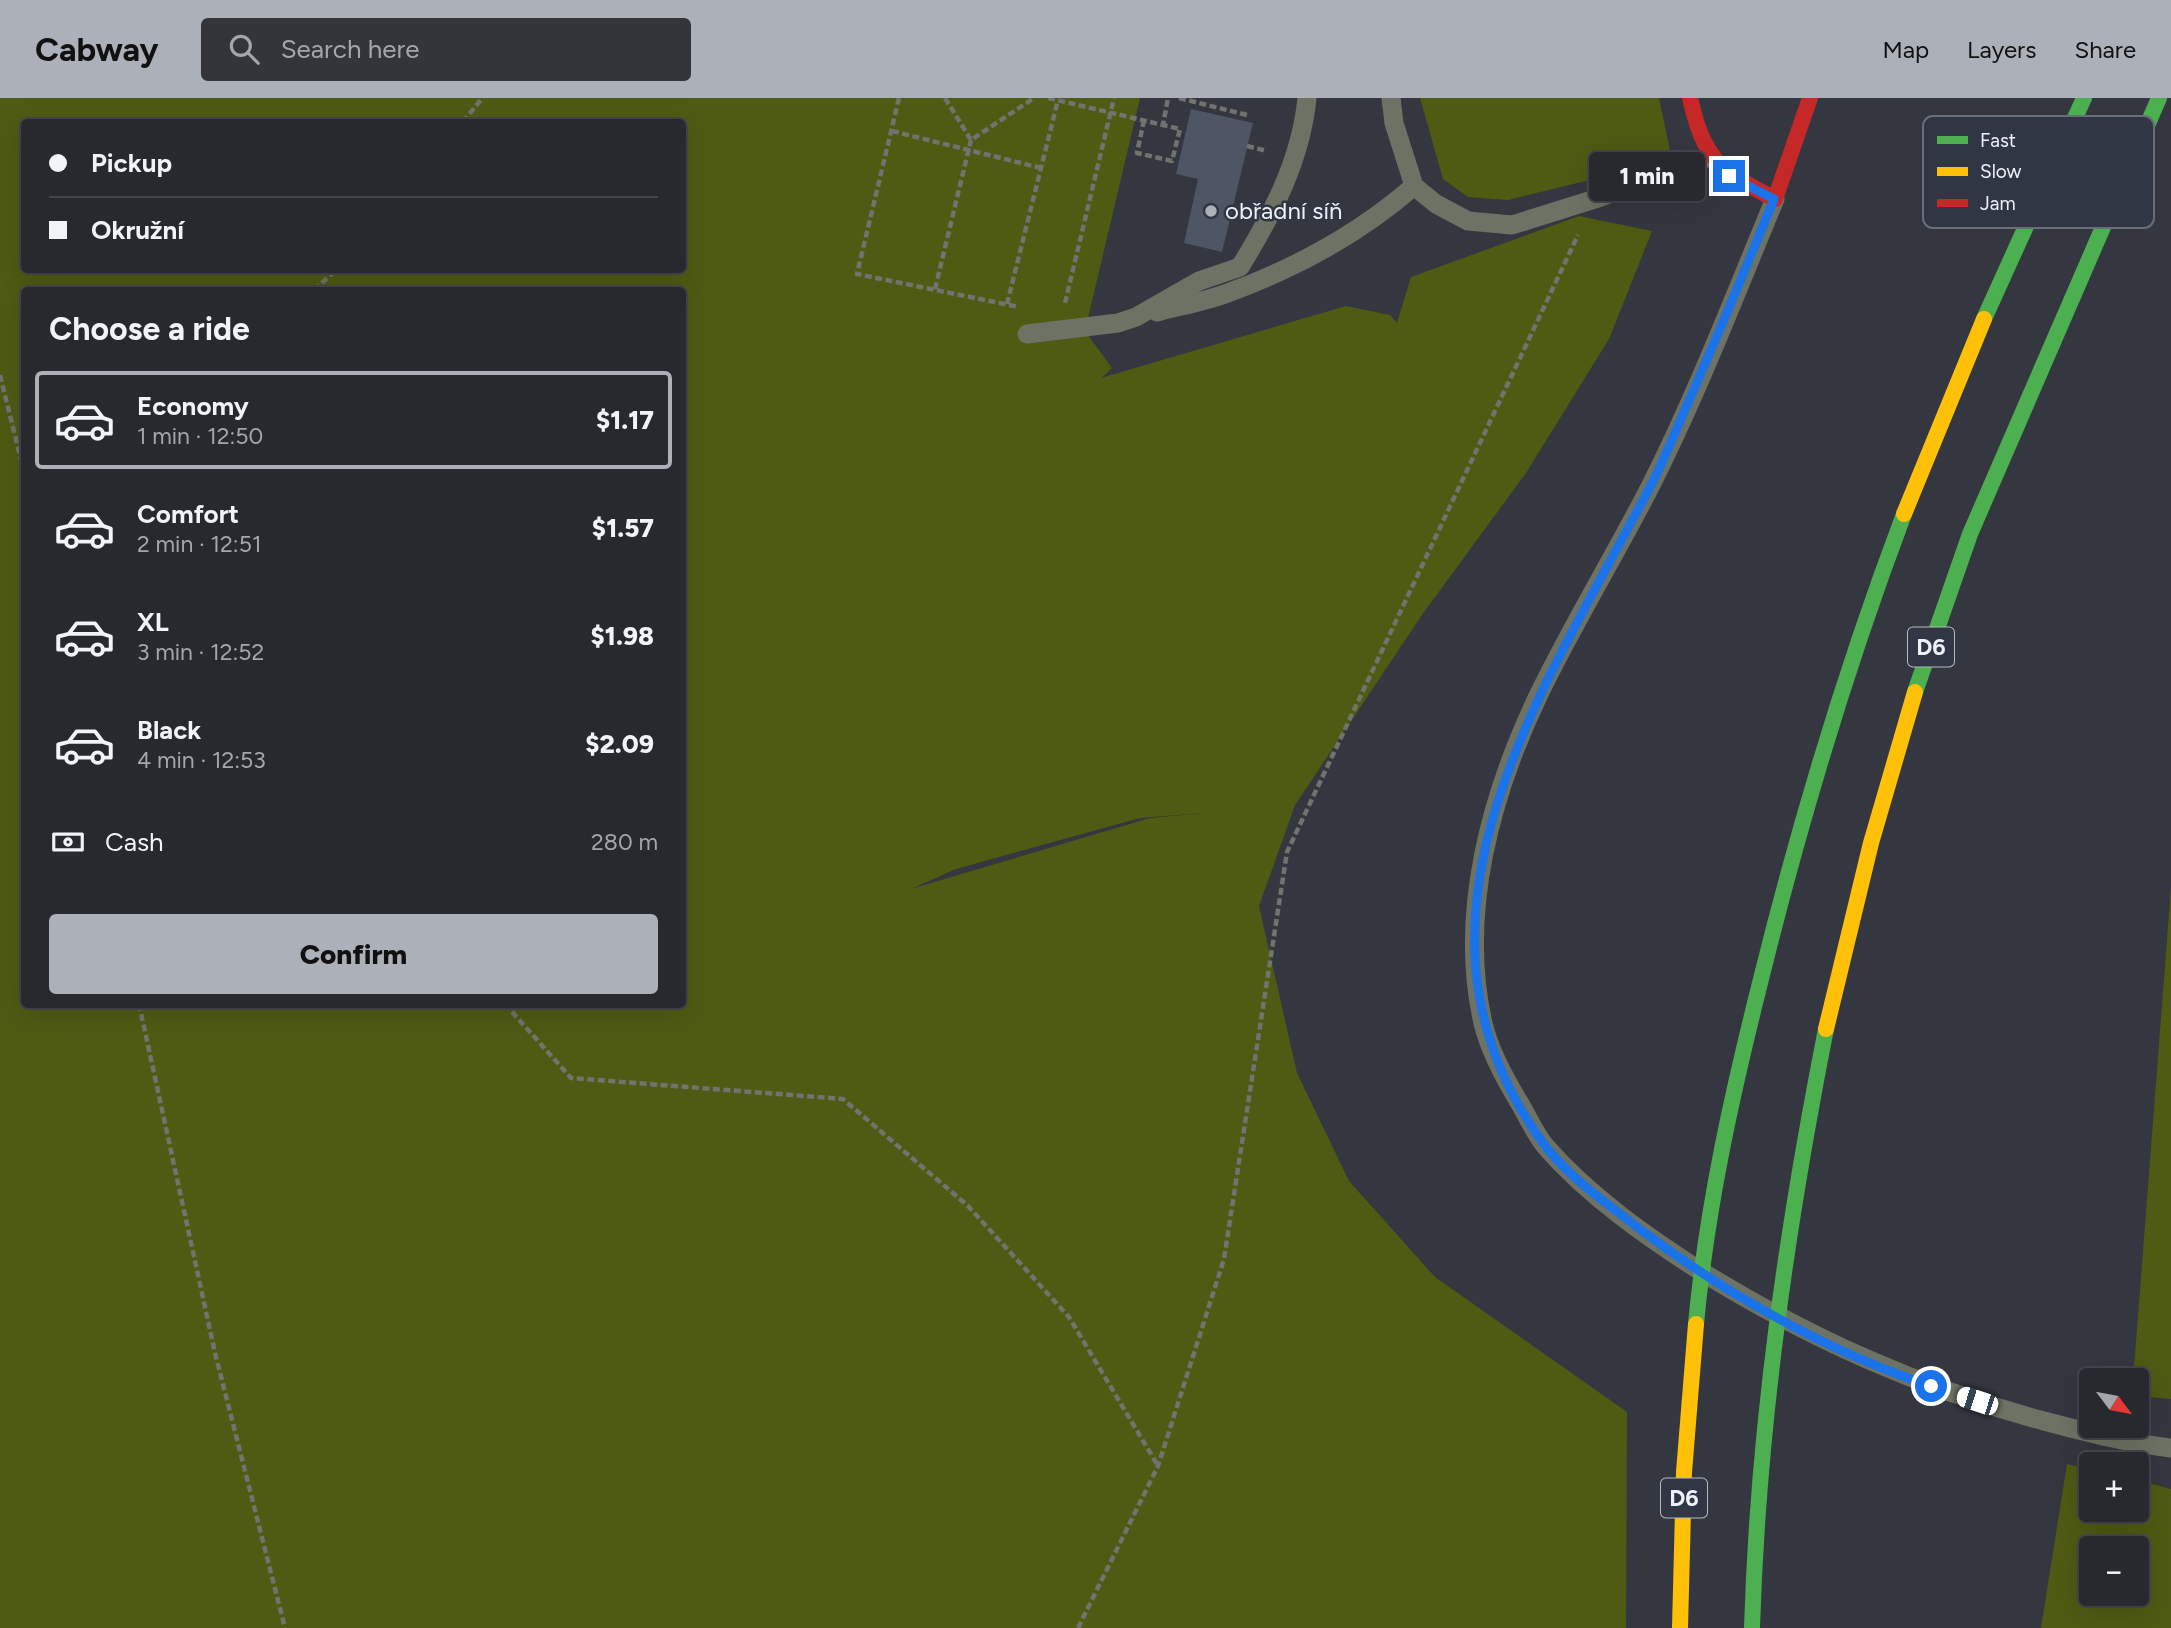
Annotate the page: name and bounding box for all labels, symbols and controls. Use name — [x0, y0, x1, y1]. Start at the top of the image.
search box — [201, 18, 691, 81]
text: Cabway — [35, 30, 159, 69]
icon: search — [225, 30, 263, 68]
text: Search here — [281, 33, 420, 65]
text: Map — [1882, 35, 1929, 64]
text: Layers — [1967, 35, 2036, 64]
text: Share — [2074, 35, 2136, 64]
legend — [1923, 116, 2154, 228]
text: Fast — [1980, 129, 2016, 152]
text: Pickup — [91, 147, 172, 179]
callout: 1 min — [1589, 152, 1704, 200]
route end — [1713, 160, 1745, 192]
text: Slow — [1980, 160, 2022, 183]
text: 1 min — [1620, 162, 1674, 190]
text: Jam — [1980, 192, 2016, 215]
place label: obřadní síň — [1225, 196, 1342, 225]
marker: obřadní síň — [1203, 203, 1219, 219]
text: Okružní — [91, 214, 184, 246]
text: Choose a ride — [49, 310, 250, 348]
icon: car — [53, 389, 116, 452]
text: Economy — [137, 390, 249, 422]
text: $1.17 — [596, 404, 654, 436]
text: 1 min · 12:50 — [137, 422, 263, 450]
icon: car — [53, 497, 116, 560]
text: Comfort — [137, 498, 239, 530]
text: $1.57 — [592, 512, 654, 544]
text: 2 min · 12:51 — [137, 530, 261, 558]
icon: car — [53, 605, 116, 668]
text: XL — [137, 606, 169, 638]
text: $1.98 — [591, 620, 654, 652]
road number: D6 — [1908, 628, 1954, 666]
text: 3 min · 12:52 — [137, 638, 264, 666]
icon: car — [53, 713, 116, 776]
text: Black — [137, 714, 201, 746]
text: $2.09 — [585, 728, 654, 760]
text: 4 min · 12:53 — [137, 746, 266, 774]
icon: cash — [49, 823, 87, 861]
text: Cash — [105, 826, 164, 858]
text: 280 m — [591, 828, 658, 856]
button: Confirm — [49, 914, 658, 994]
north arrow — [2079, 1368, 2149, 1438]
map controls — [2079, 1368, 2149, 1606]
route start — [1915, 1370, 1947, 1402]
car — [1954, 1385, 2001, 1417]
button: + — [2079, 1452, 2149, 1522]
road number: D6 — [1661, 1478, 1707, 1518]
button: − — [2079, 1536, 2149, 1606]

